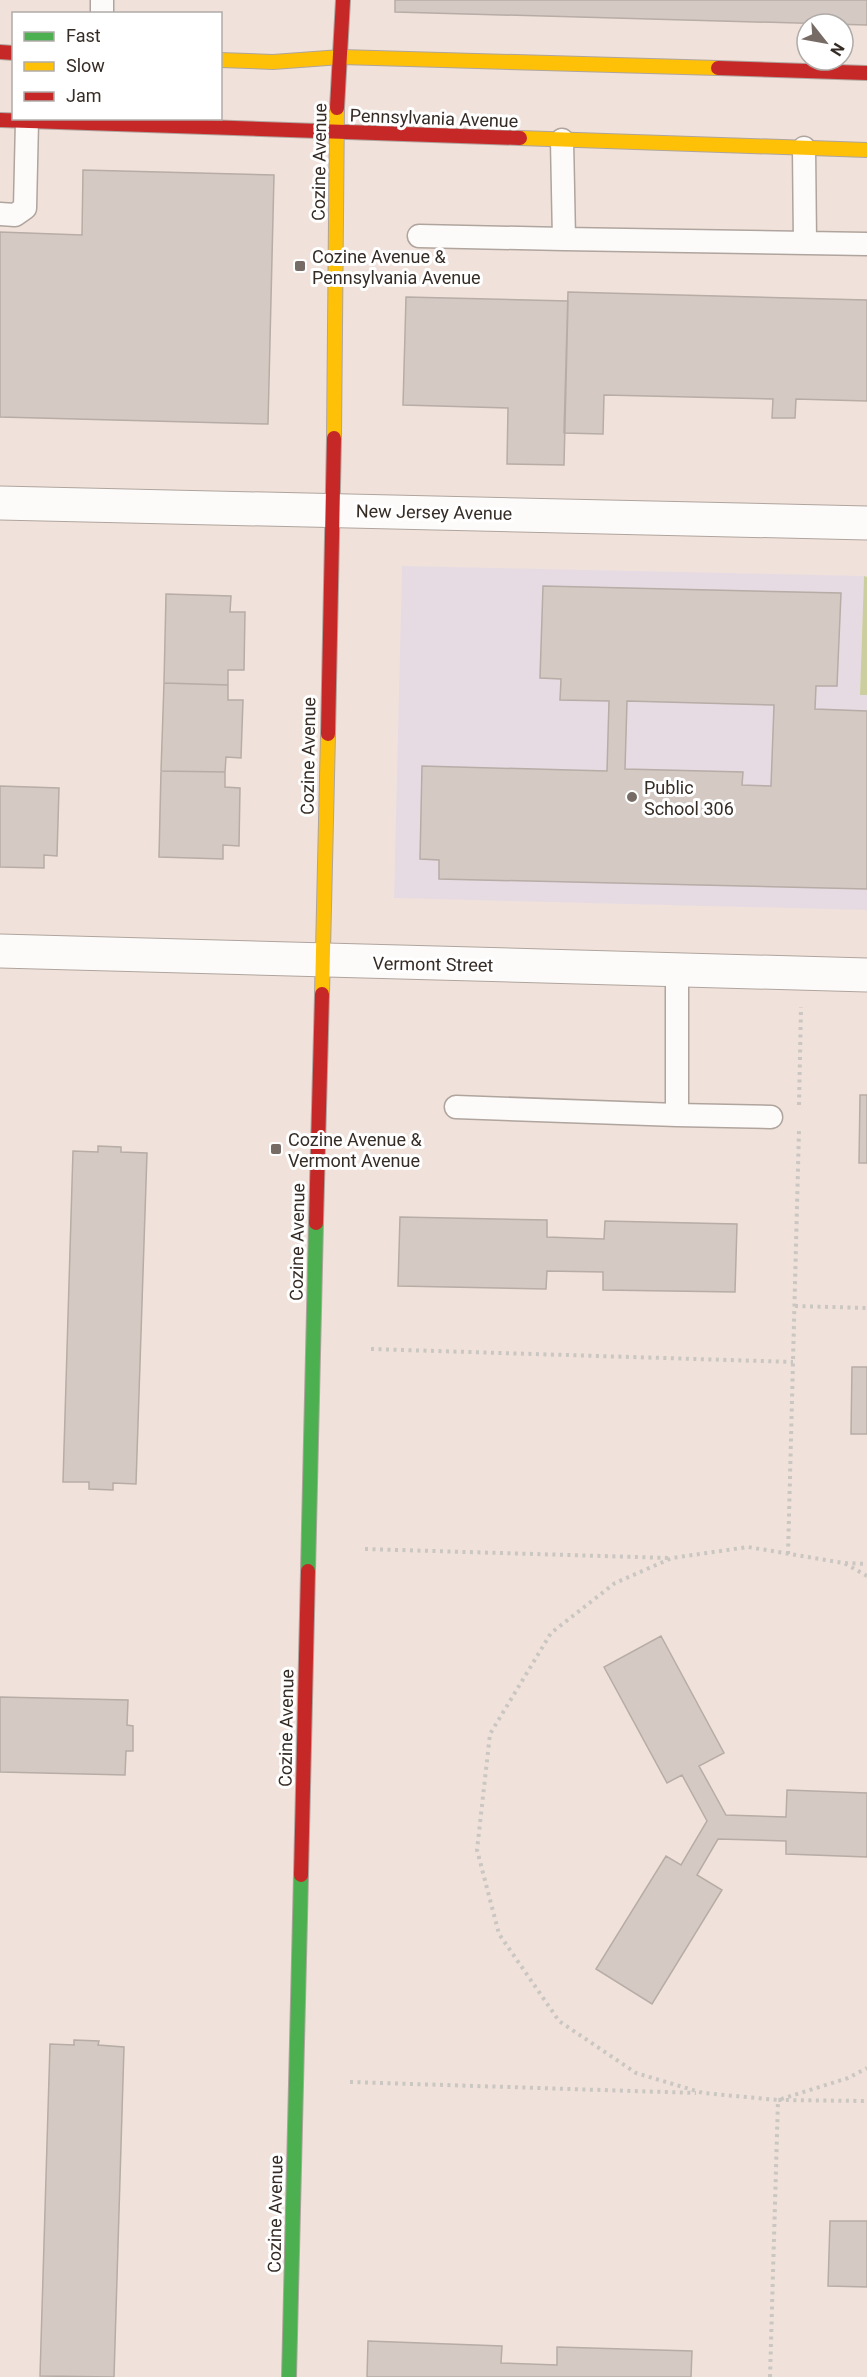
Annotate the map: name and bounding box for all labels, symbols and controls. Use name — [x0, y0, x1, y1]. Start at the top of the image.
legend — [12, 12, 222, 120]
north arrow — [795, 12, 855, 72]
text: Fast — [66, 25, 101, 46]
text: N — [826, 40, 848, 59]
text: Slow — [66, 55, 105, 76]
text: Jam — [66, 85, 102, 106]
street label: Cozine Avenue — [307, 103, 331, 221]
street label: Pennsylvania Avenue — [349, 105, 519, 131]
place label: Cozine Avenue & Pennsylvania Avenue — [312, 246, 481, 288]
marker: Cozine Avenue & Pennsylvania Avenue — [293, 259, 307, 273]
street label: New Jersey Avenue — [356, 500, 512, 524]
street label: Cozine Avenue — [296, 697, 320, 815]
place label: Public School 306 — [644, 777, 734, 819]
marker: Public School 306 — [625, 790, 639, 804]
street label: Vermont Street — [373, 952, 494, 976]
place label: Cozine Avenue & Vermont Avenue — [288, 1129, 422, 1171]
marker: Cozine Avenue & Vermont Avenue — [269, 1142, 283, 1156]
street label: Cozine Avenue — [285, 1183, 309, 1301]
street label: Cozine Avenue — [274, 1669, 298, 1787]
street label: Cozine Avenue — [263, 2155, 287, 2273]

